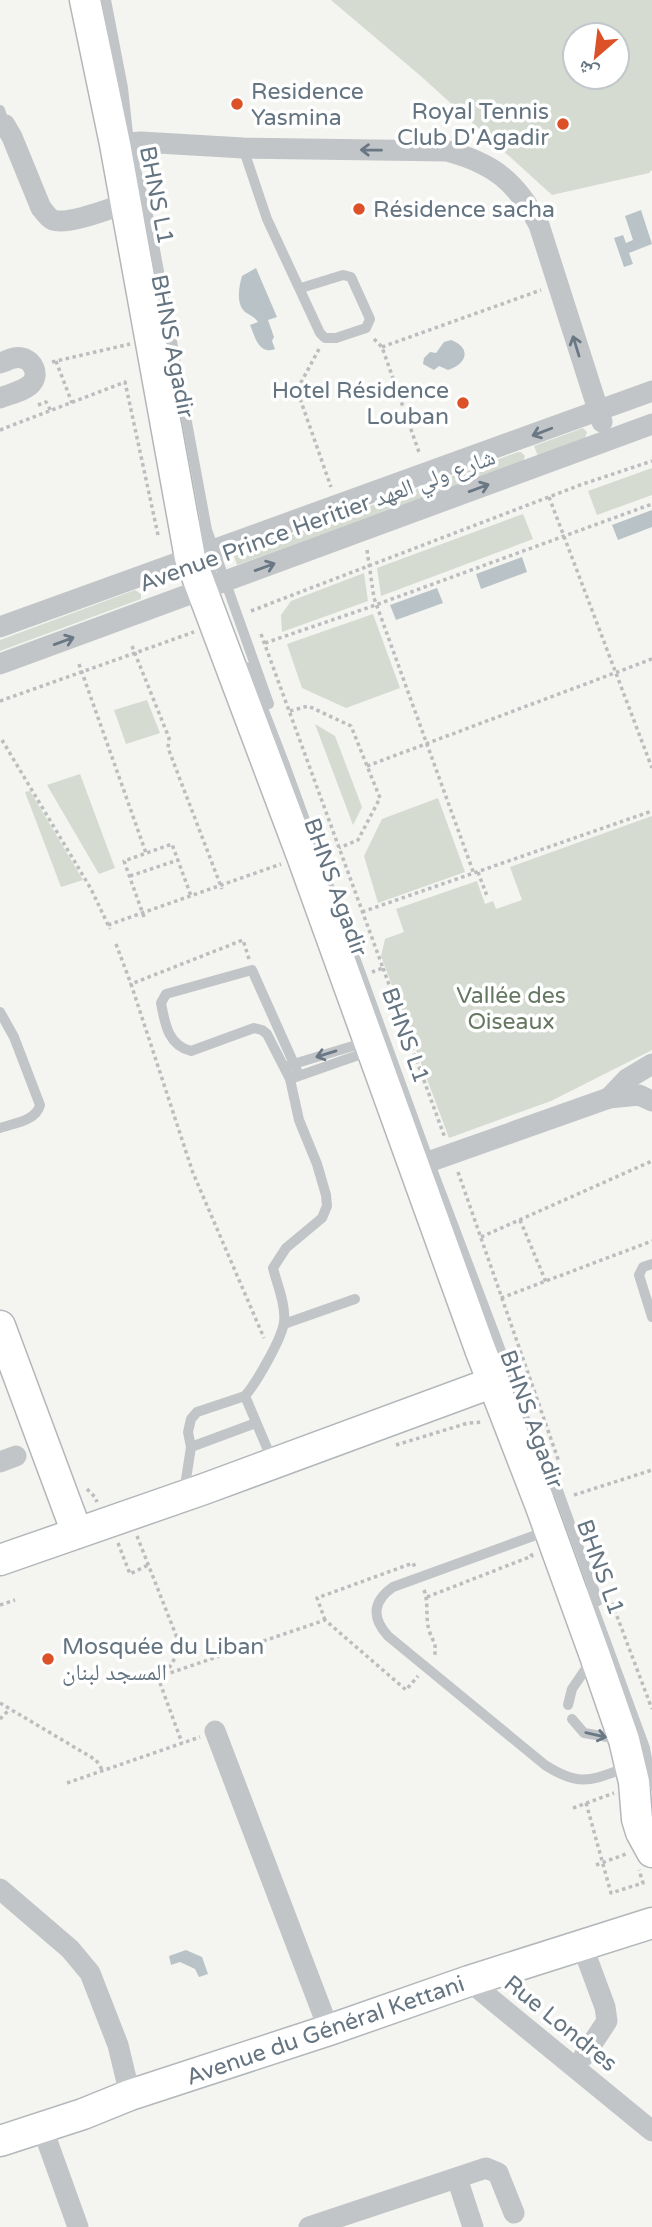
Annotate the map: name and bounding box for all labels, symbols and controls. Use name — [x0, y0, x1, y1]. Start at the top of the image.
north arrow — [561, 21, 631, 91]
text: ش — [574, 56, 603, 85]
place label: Residence Yasmina — [251, 78, 364, 132]
marker: Residence Yasmina — [229, 96, 245, 112]
place label: Royal Tennis Club D'Agadir — [397, 98, 549, 152]
marker: Royal Tennis Club D'Agadir — [555, 116, 571, 132]
one-way arrow — [360, 143, 383, 157]
street label: BHNS L1 — [133, 144, 179, 247]
place label: Résidence sacha — [373, 196, 555, 224]
marker: Résidence sacha — [351, 201, 367, 217]
street label: BHNS Agadir — [144, 272, 200, 420]
one-way arrow — [569, 335, 582, 357]
place label: Hotel Résidence Louban — [272, 377, 449, 431]
marker: Hotel Résidence Louban — [455, 395, 471, 411]
one-way arrow — [532, 426, 553, 439]
street label: Avenue Prince Heritier شارع ولي العهد — [135, 443, 501, 602]
one-way arrow — [467, 481, 489, 494]
one-way arrow — [254, 560, 276, 572]
one-way arrow — [53, 634, 75, 646]
street label: BHNS Agadir — [297, 814, 373, 961]
park label: Vallée des Oiseaux — [456, 982, 566, 1036]
street label: BHNS L1 — [375, 984, 435, 1087]
one-way arrow — [315, 1048, 337, 1061]
street label: BHNS Agadir — [493, 1346, 569, 1493]
street label: BHNS L1 — [570, 1516, 630, 1619]
place label: Mosquée du Liban المسجد لبنان — [62, 1633, 264, 1687]
marker: Mosquée du Liban المسجد لبنان — [40, 1651, 56, 1667]
one-way arrow — [584, 1729, 606, 1742]
street label: Avenue du Général Kettani — [183, 1970, 468, 2092]
street label: Rue Londres — [498, 1970, 623, 2078]

